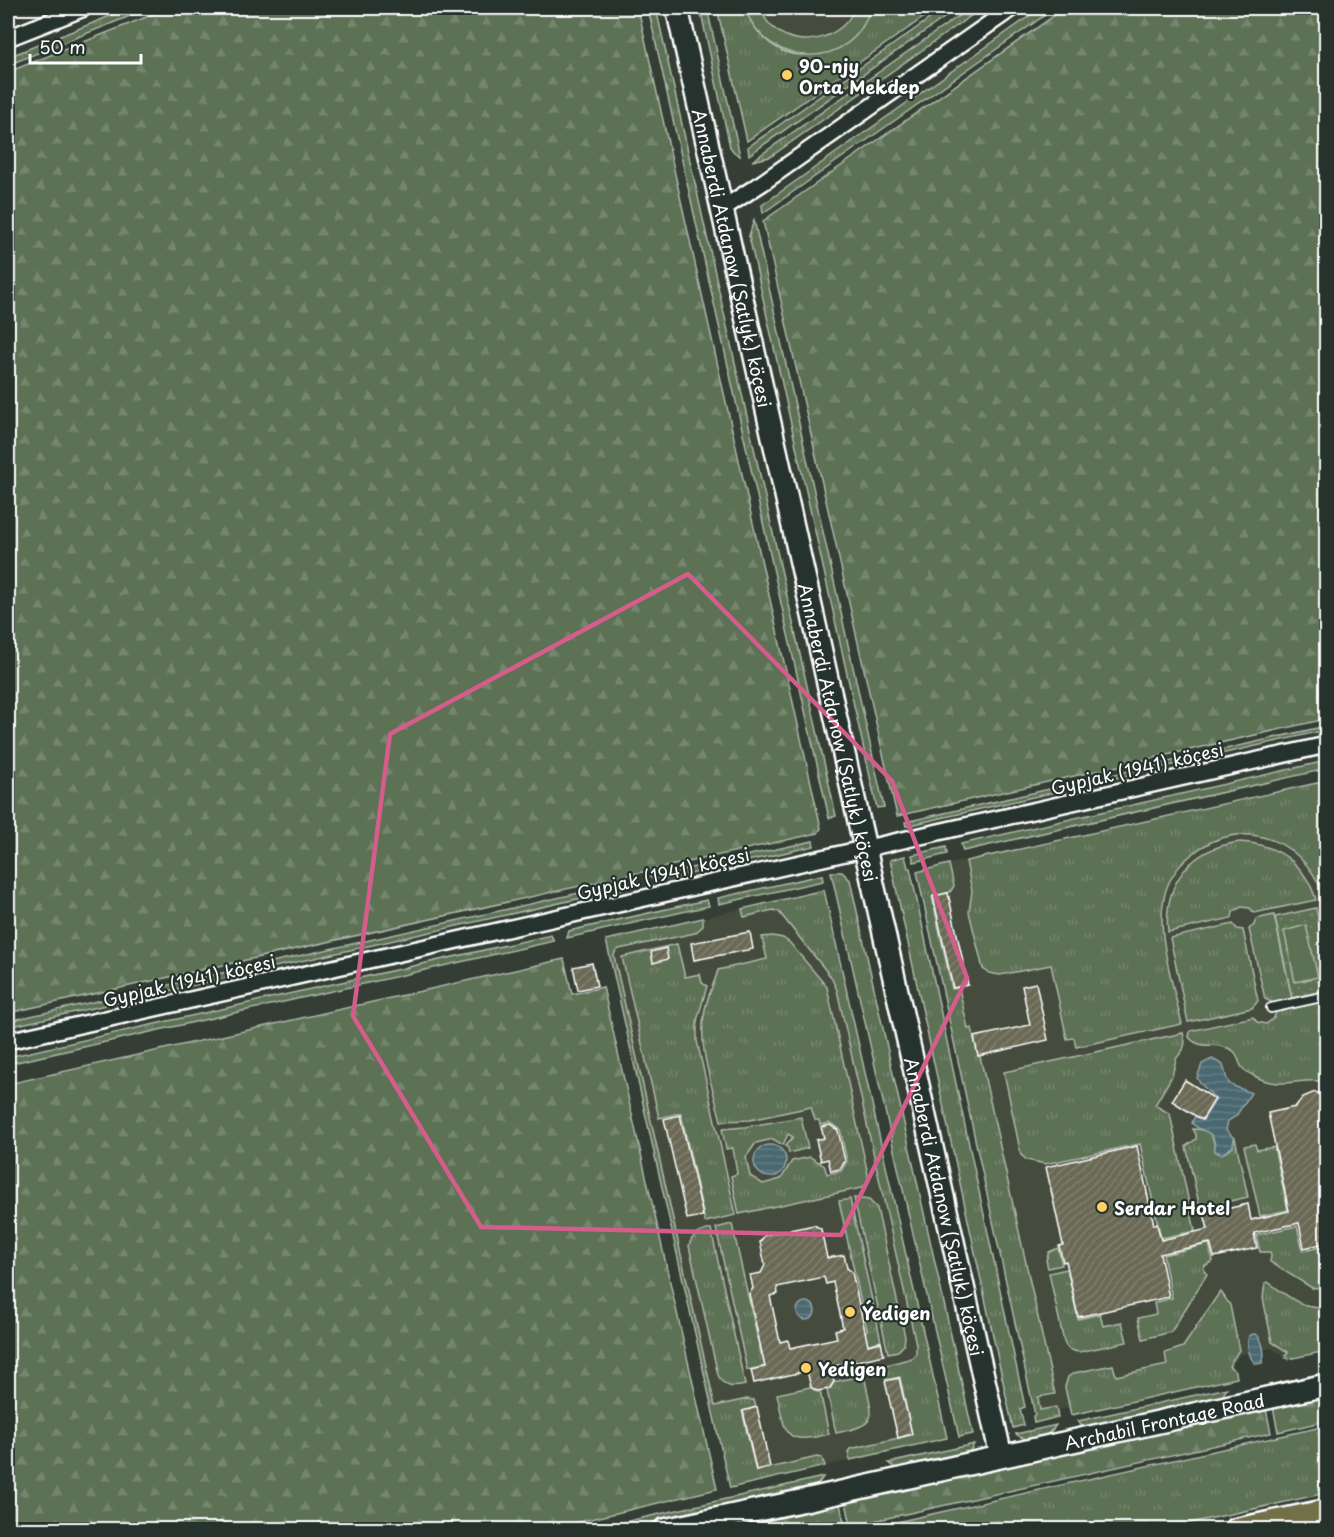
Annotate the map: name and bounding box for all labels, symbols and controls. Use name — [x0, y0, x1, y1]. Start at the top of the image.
scale bar — [30, 27, 141, 65]
text: 50 m — [39, 33, 86, 60]
place label: 90-njy Orta Mekdep — [799, 52, 920, 100]
marker: 90-njy Orta Mekdep — [780, 68, 794, 82]
street label: Annaberdi Atdanow (Şatlyk) köçesi — [686, 106, 779, 410]
street label: Annaberdi Atdanow (Şatlyk) köçesi — [792, 580, 886, 884]
street label: Gypjak (1941) köçesi — [1048, 735, 1226, 801]
street label: Gypjak (1941) köçesi — [574, 840, 752, 906]
street label: Gypjak (1941) köçesi — [100, 947, 278, 1013]
street label: Annaberdi Atdanow (Şatlyk) köçesi — [899, 1054, 992, 1358]
place label: Serdar Hotel — [1114, 1194, 1230, 1221]
marker: Serdar Hotel — [1095, 1200, 1109, 1214]
place label: Ýedigen — [862, 1299, 930, 1326]
marker: Ýedigen — [843, 1305, 857, 1319]
place label: Yedigen — [818, 1355, 886, 1382]
marker: Yedigen — [799, 1361, 813, 1375]
street label: Archabil Frontage Road — [1061, 1386, 1267, 1456]

